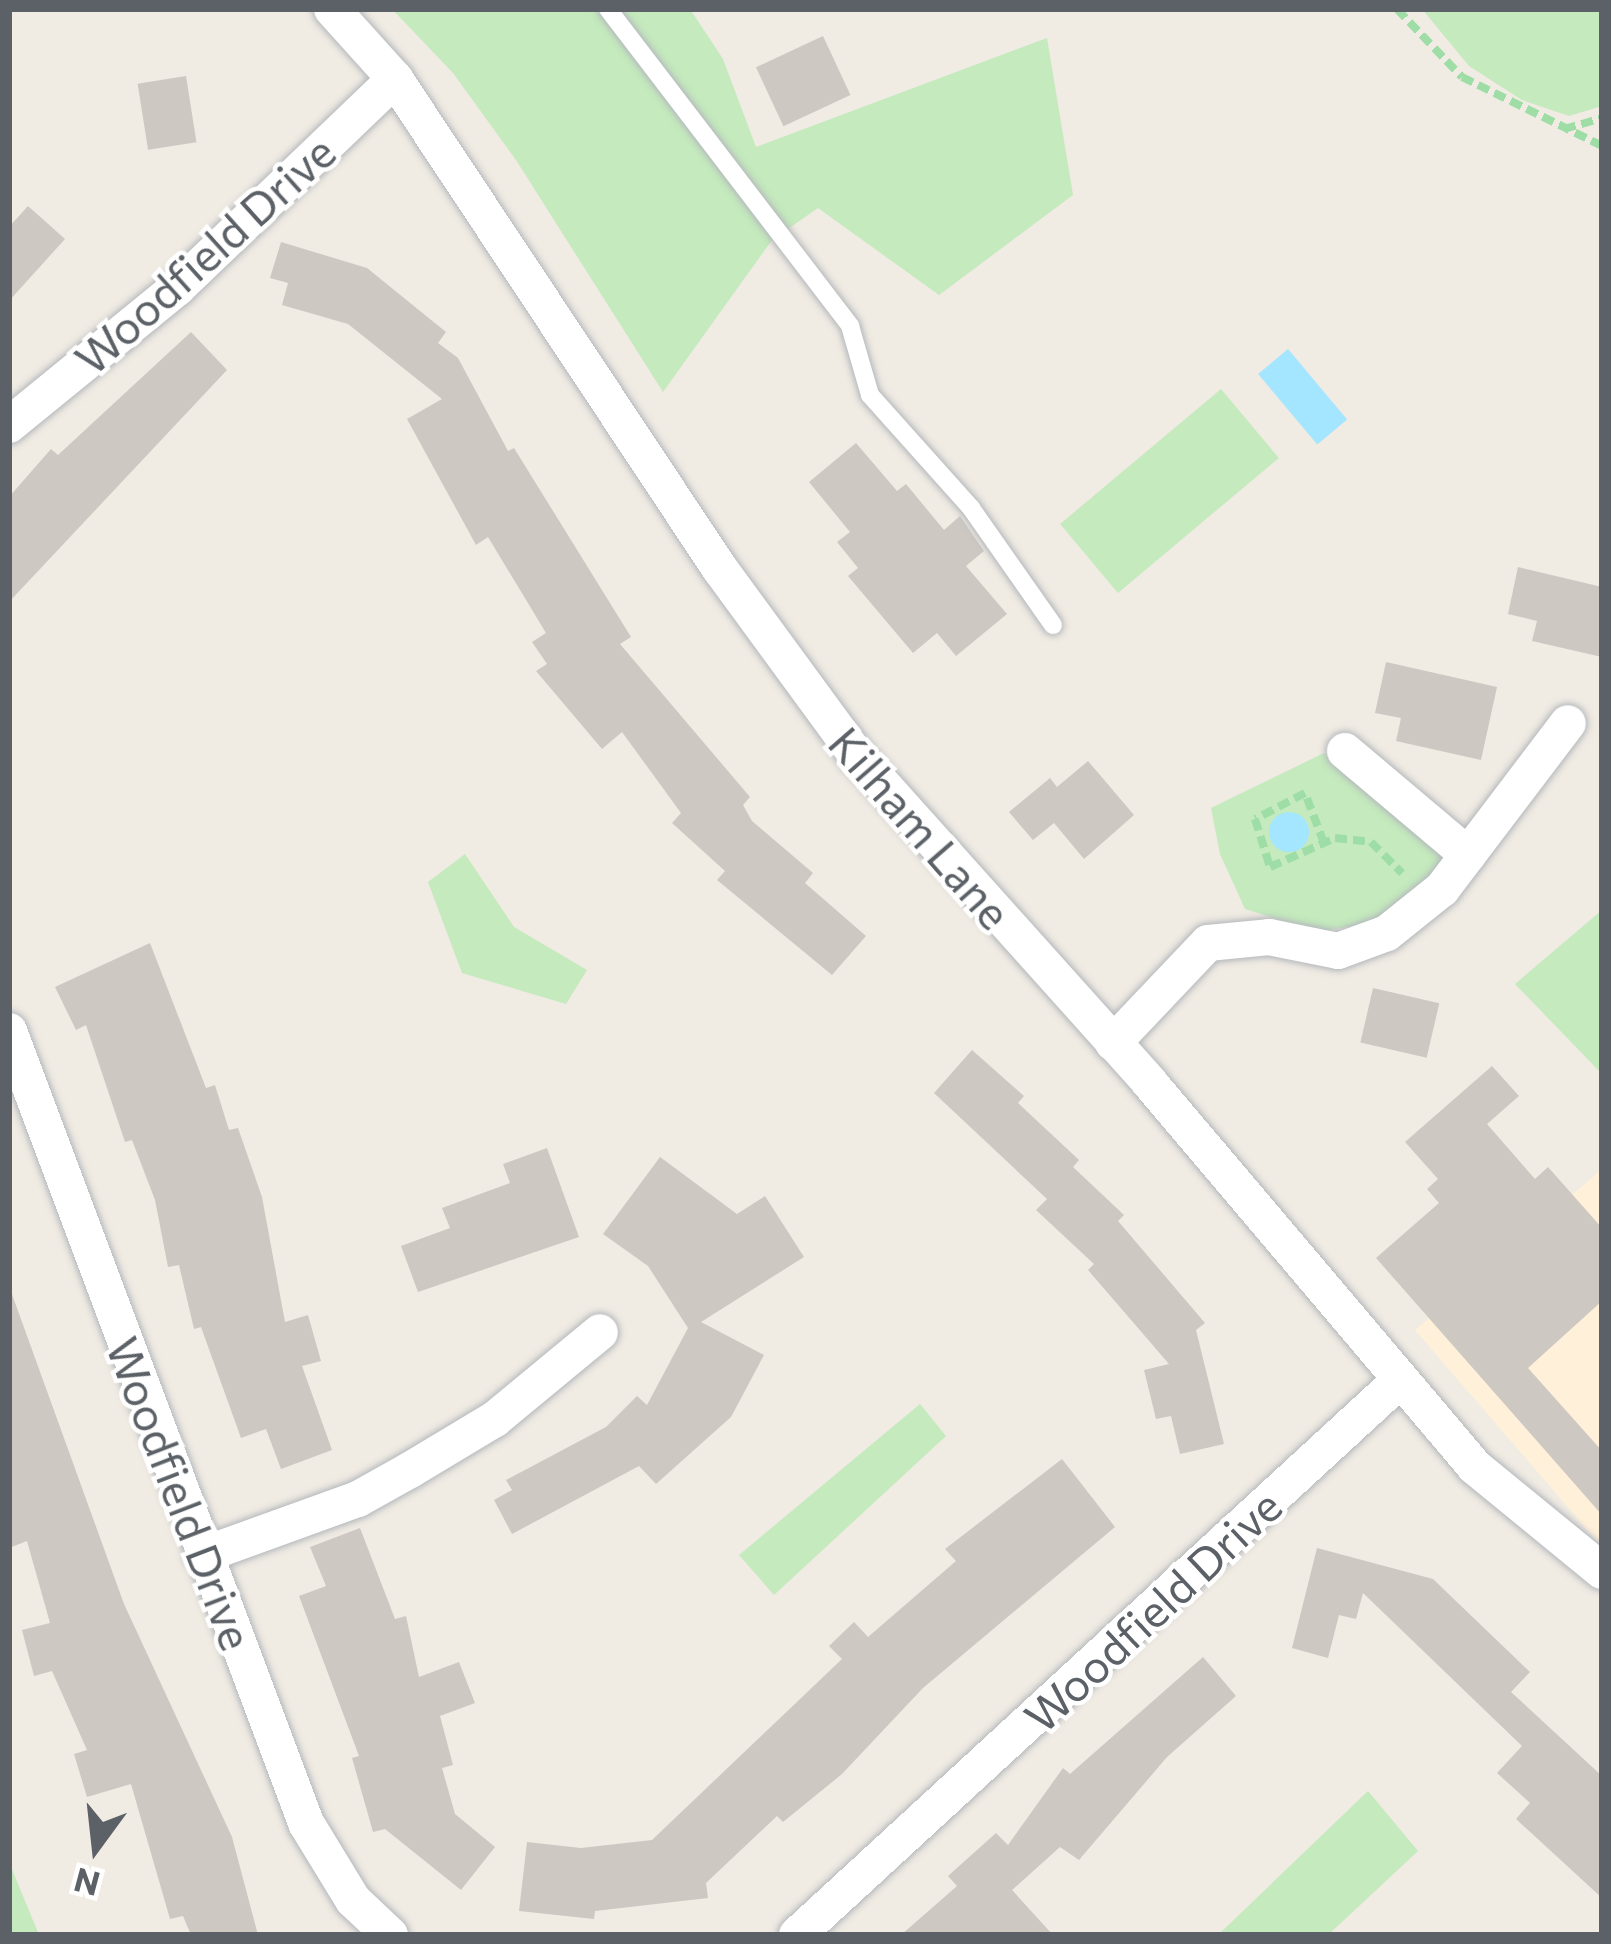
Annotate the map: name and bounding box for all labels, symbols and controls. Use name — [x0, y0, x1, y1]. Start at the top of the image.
street label: Woodfield Drive — [63, 123, 345, 385]
street label: Kilham Lane — [819, 715, 1023, 939]
street label: Woodfield Drive — [97, 1329, 265, 1657]
street label: Woodfield Drive — [1013, 1478, 1291, 1742]
north arrow — [36, 1788, 156, 1908]
text: N — [69, 1860, 104, 1906]

